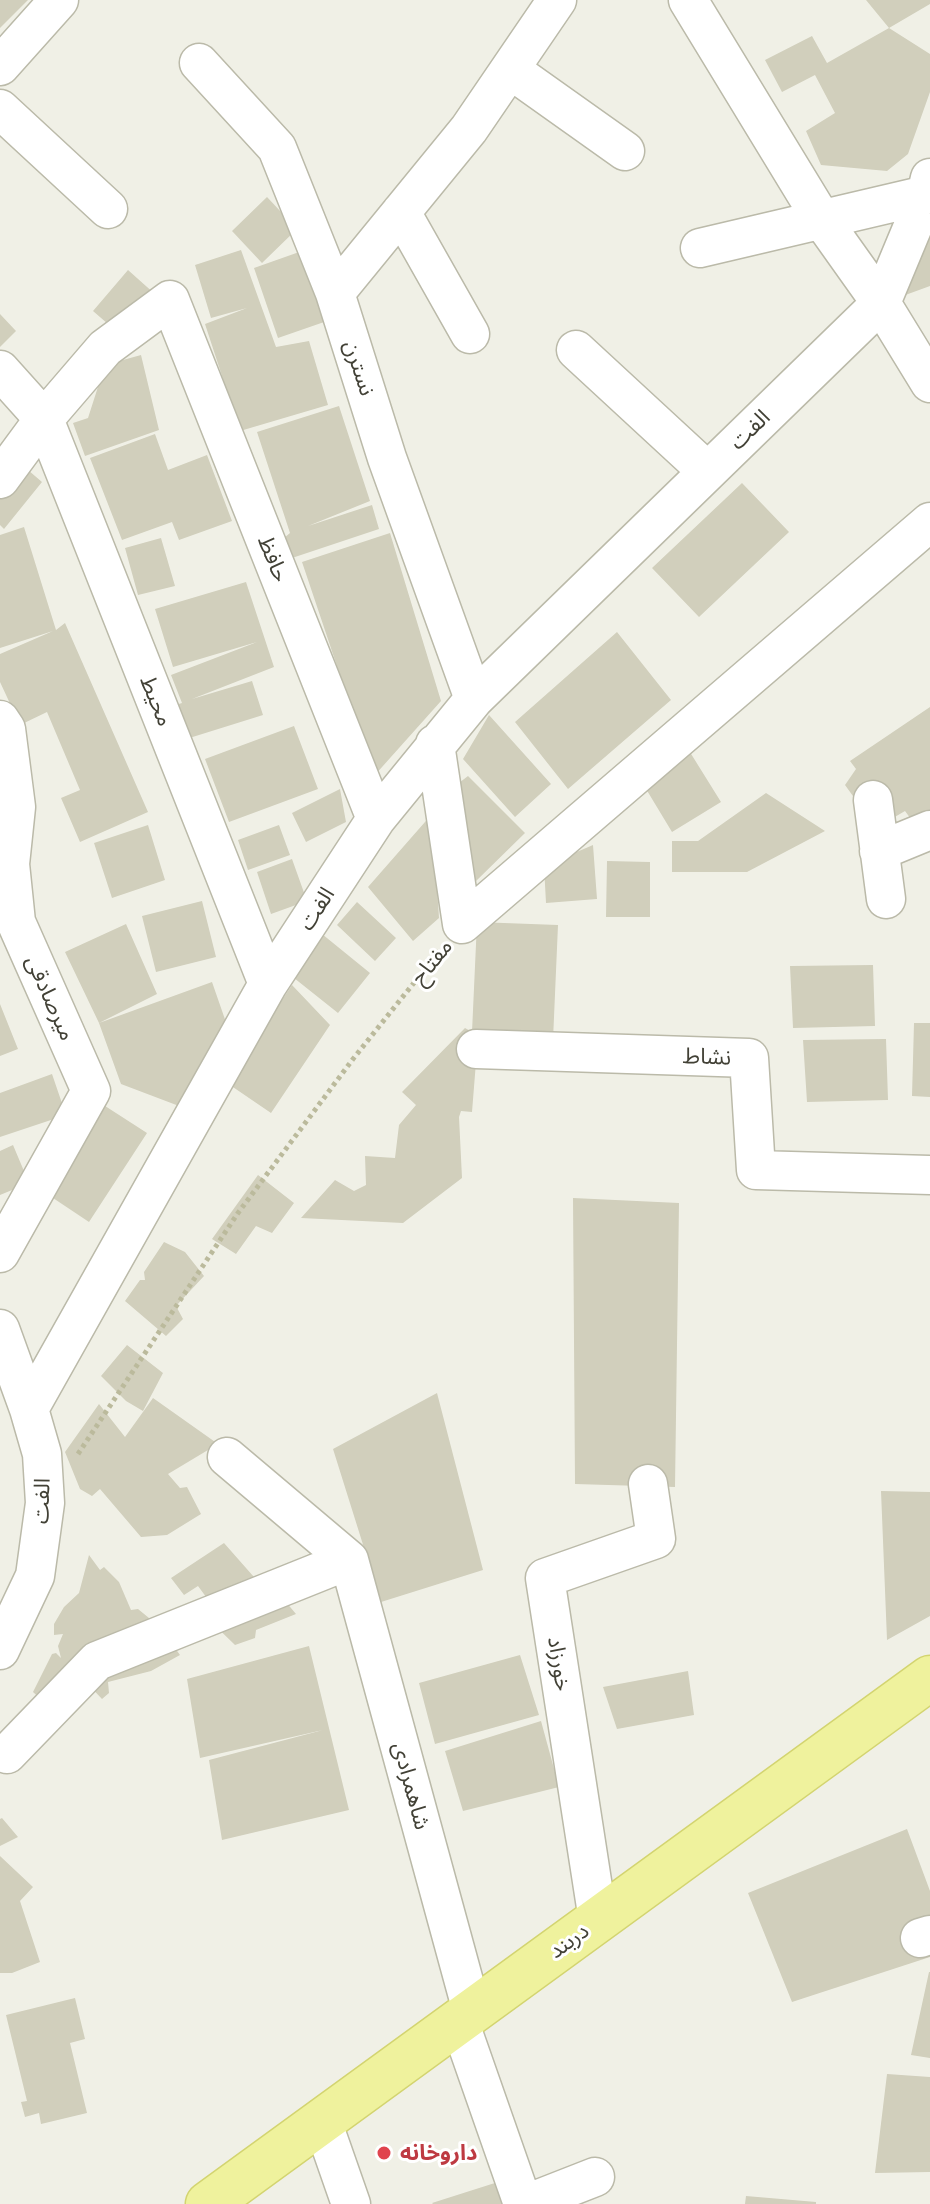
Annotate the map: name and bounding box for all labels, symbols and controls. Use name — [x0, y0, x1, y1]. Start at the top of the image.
street label: نسترن — [338, 337, 380, 399]
street label: الفت — [724, 405, 776, 455]
street label: حافظ — [252, 532, 294, 586]
street label: محیط — [134, 672, 178, 730]
street label: الفت — [293, 883, 341, 935]
street label: مفتاح — [406, 934, 458, 990]
street label: میرصادقی — [20, 951, 80, 1045]
street label: نشاط — [682, 1043, 732, 1071]
street label: الفت — [28, 1478, 56, 1524]
street label: خورزاد — [542, 1635, 576, 1693]
street label: شاهمرادی — [387, 1739, 435, 1833]
street label: دربند — [544, 1918, 594, 1964]
place label: داروخانه — [400, 2140, 477, 2166]
marker: داروخانه — [375, 2144, 393, 2162]

